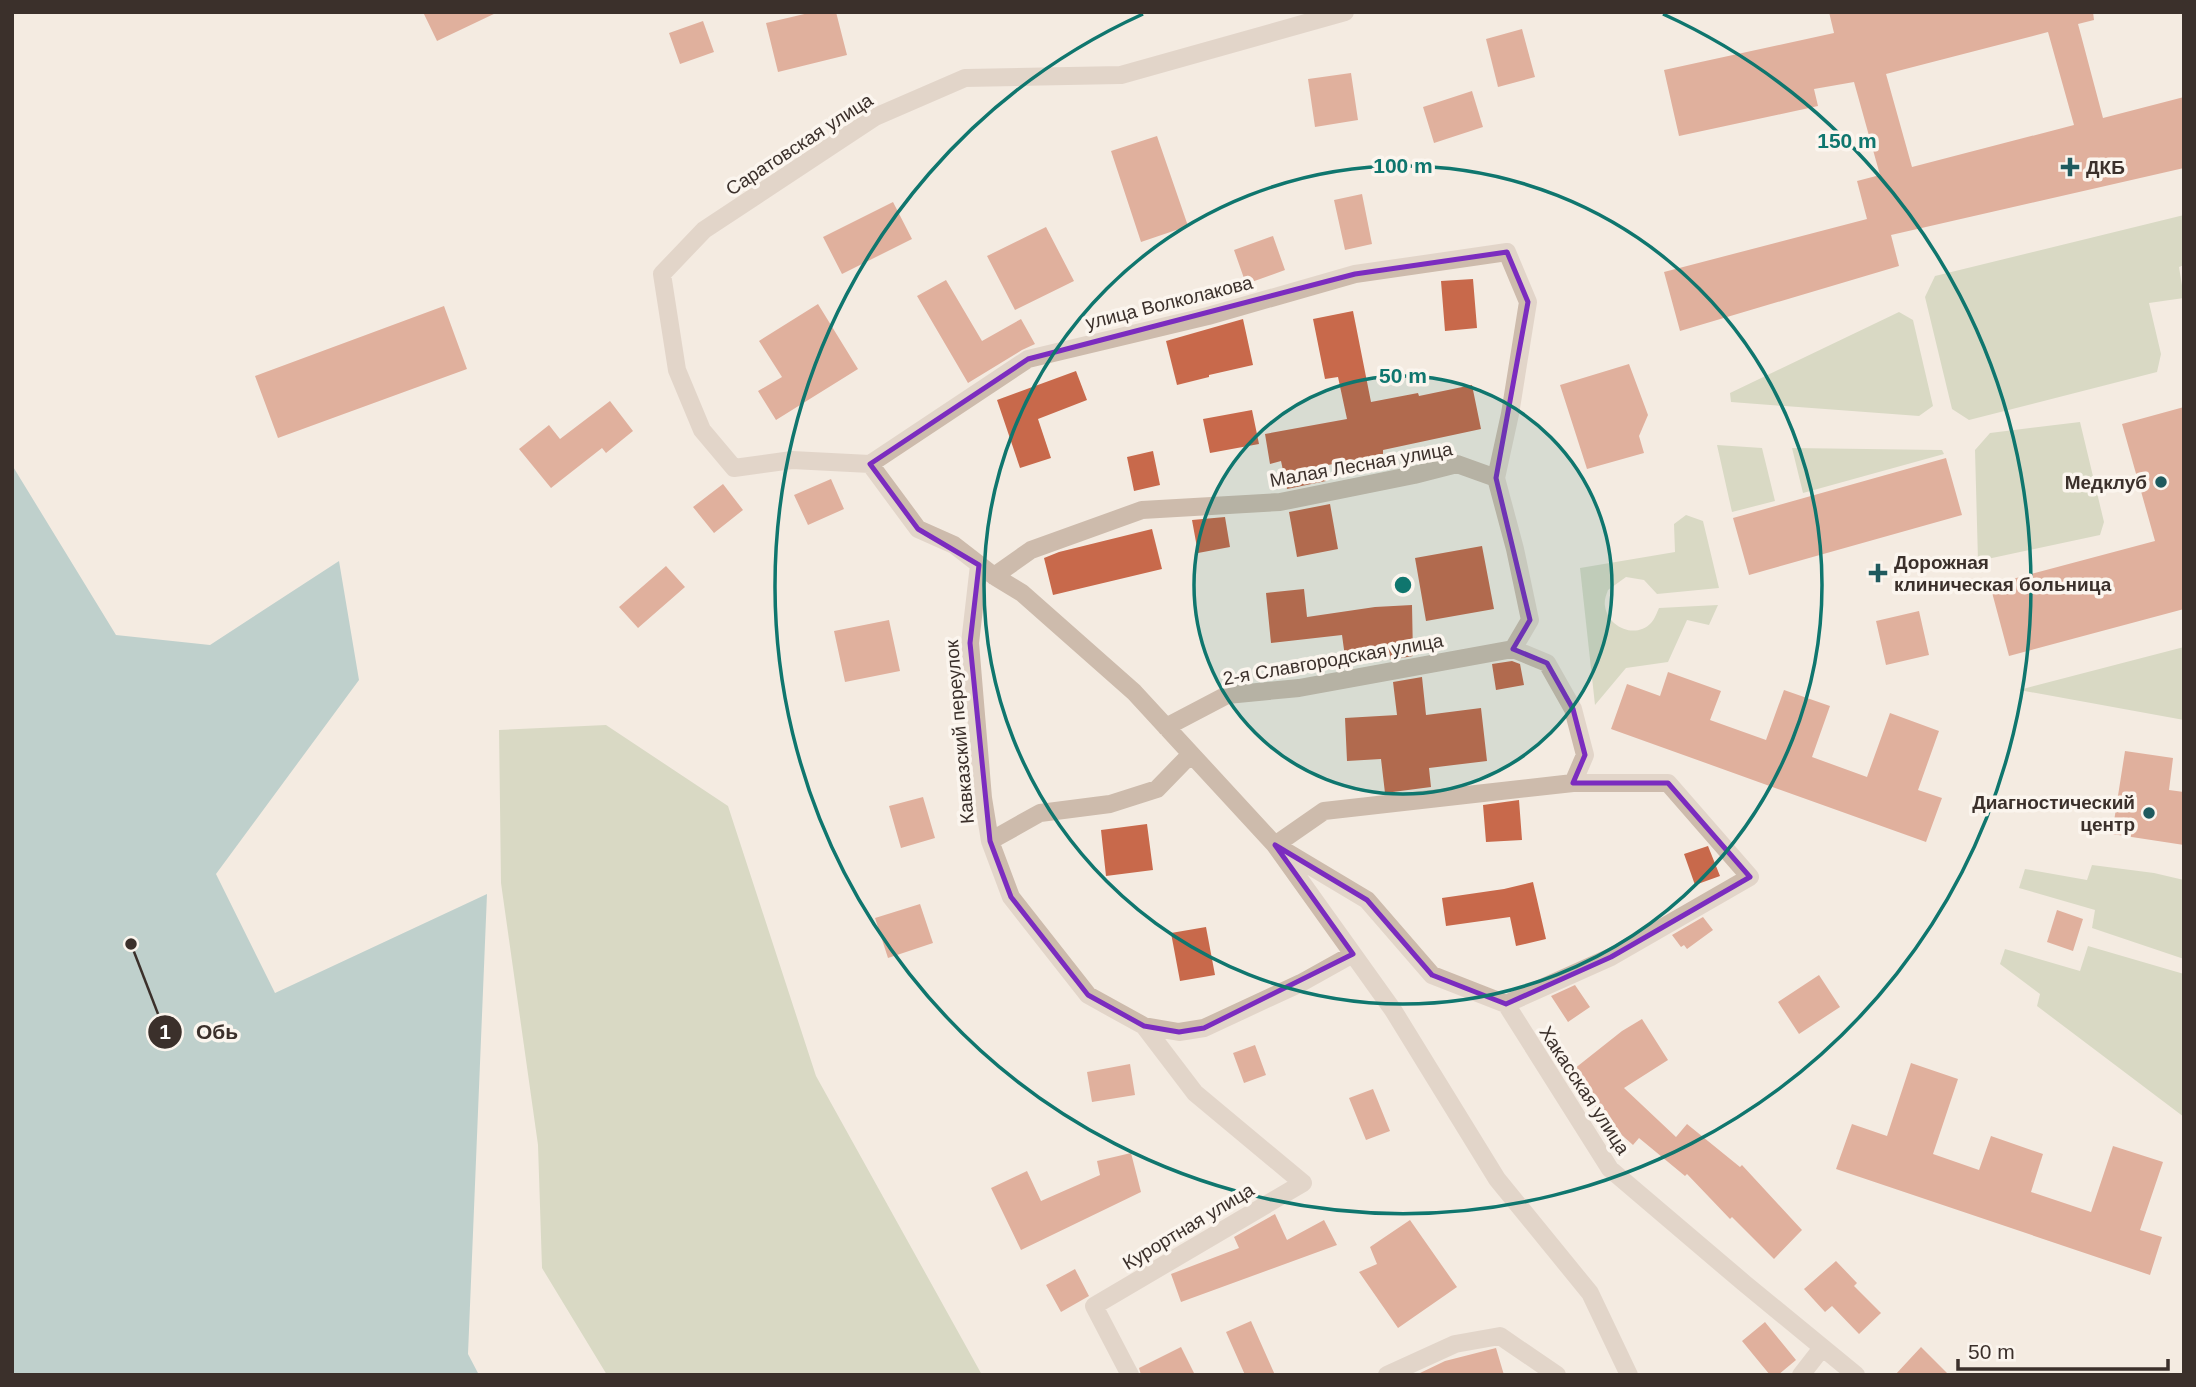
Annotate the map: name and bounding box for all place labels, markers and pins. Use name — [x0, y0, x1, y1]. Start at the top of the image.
marker: ДКБ — [2060, 157, 2080, 177]
place label: ДКБ — [2086, 157, 2125, 178]
place label: Медклуб — [2065, 472, 2147, 493]
marker: Медклуб — [2153, 474, 2169, 490]
place label: Дорожная клиническая больница — [1894, 552, 2112, 595]
marker: Дорожная клиническая больница — [1868, 563, 1888, 583]
centre of rings — [1391, 573, 1415, 597]
place label: Диагностический центр — [1972, 792, 2135, 835]
marker: Диагностический центр — [2141, 805, 2157, 821]
callout: Обь — [147, 1011, 252, 1053]

